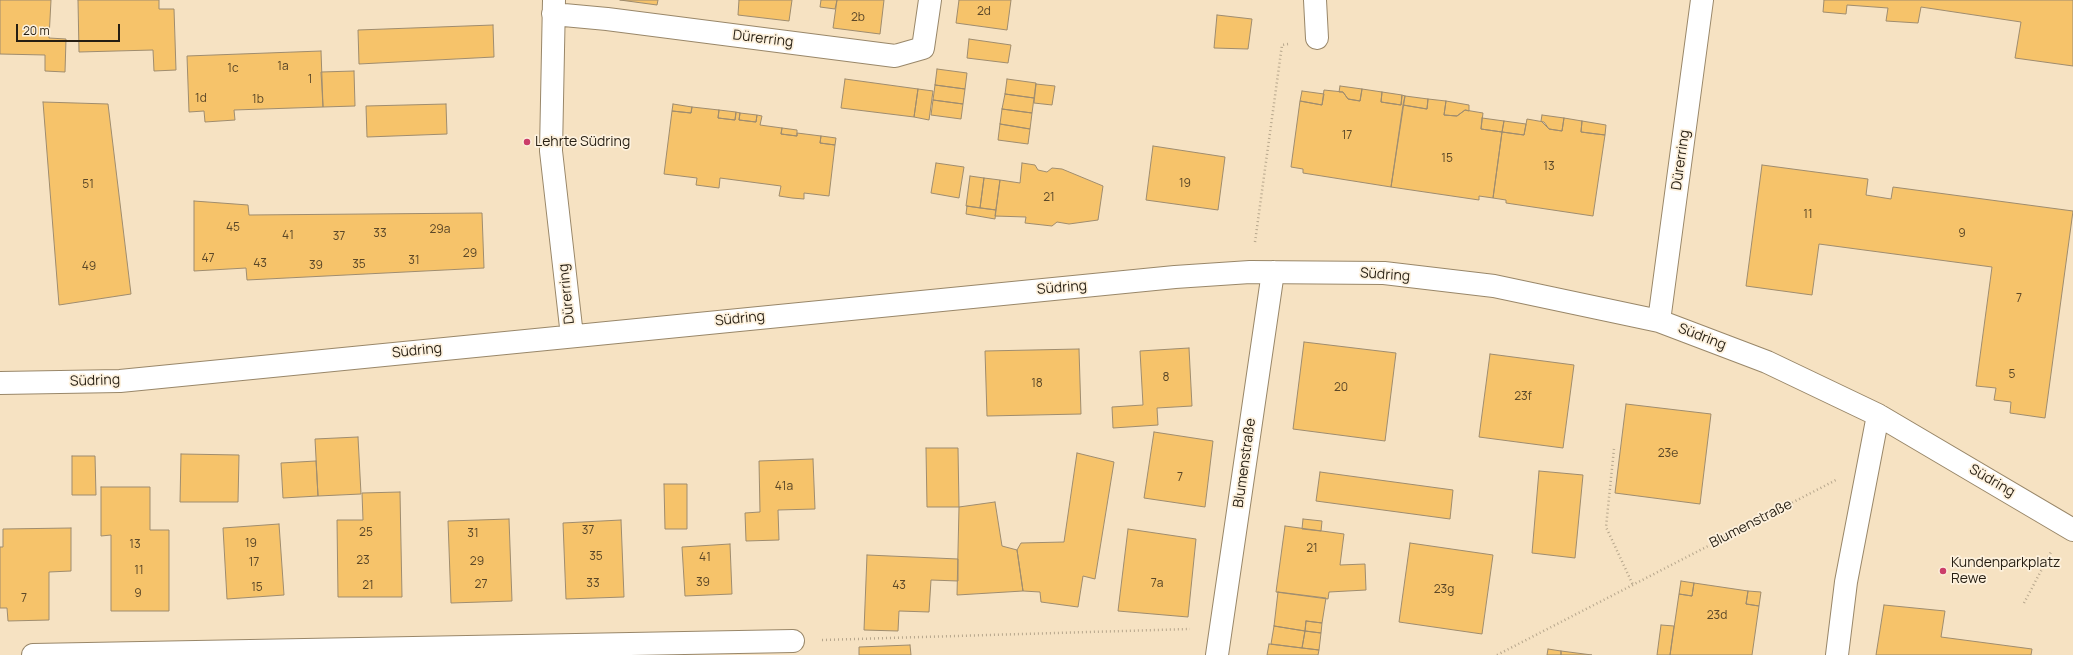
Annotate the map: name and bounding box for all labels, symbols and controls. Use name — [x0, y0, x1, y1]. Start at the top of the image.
house number: 2d — [977, 5, 991, 19]
house number: 2b — [851, 11, 865, 25]
scale bar — [18, 16, 122, 42]
text: 20 m — [23, 22, 50, 39]
street label: Dürerring — [732, 27, 794, 51]
house number: 1a — [277, 60, 289, 74]
house number: 1c — [227, 62, 239, 76]
house number: 1 — [308, 73, 312, 87]
house number: 1d — [195, 92, 207, 106]
house number: 1b — [252, 93, 264, 107]
house number: 17 — [1342, 129, 1352, 143]
street label: Dürerring — [1668, 129, 1694, 191]
place label: Lehrte Südring — [535, 134, 630, 150]
marker: Lehrte Südring — [522, 137, 532, 147]
house number: 15 — [1441, 152, 1453, 166]
house number: 13 — [1543, 160, 1555, 174]
house number: 19 — [1179, 177, 1191, 191]
house number: 51 — [82, 178, 94, 192]
house number: 21 — [1043, 191, 1055, 205]
house number: 11 — [1803, 208, 1813, 222]
house number: 45 — [226, 221, 240, 235]
house number: 29a — [430, 223, 450, 237]
house number: 33 — [373, 227, 387, 241]
house number: 9 — [1958, 227, 1966, 241]
house number: 41 — [282, 229, 294, 243]
house number: 37 — [333, 230, 345, 244]
house number: 29 — [463, 247, 477, 261]
house number: 47 — [201, 252, 215, 266]
house number: 31 — [408, 254, 420, 268]
house number: 43 — [253, 257, 267, 271]
house number: 35 — [352, 258, 366, 272]
house number: 39 — [309, 259, 323, 273]
house number: 49 — [82, 260, 96, 274]
street label: Dürerring — [555, 263, 579, 325]
street label: Südring — [1359, 265, 1411, 285]
street label: Südring — [1036, 277, 1088, 299]
house number: 7 — [2016, 292, 2022, 306]
street label: Südring — [714, 308, 766, 330]
street label: Südring — [1676, 320, 1728, 354]
street label: Südring — [391, 340, 443, 362]
house number: 5 — [2009, 368, 2015, 382]
house number: 8 — [1163, 371, 1169, 385]
street label: Südring — [70, 372, 120, 390]
house number: 18 — [1031, 377, 1043, 391]
house number: 20 — [1334, 381, 1348, 395]
house number: 23f — [1514, 390, 1532, 404]
street label: Blumenstraße — [1230, 417, 1260, 509]
house number: 23e — [1658, 447, 1678, 461]
street label: Südring — [1966, 461, 2018, 501]
house number: 7 — [1177, 471, 1183, 485]
house number: 41a — [775, 480, 793, 494]
street label: Blumenstraße — [1707, 496, 1795, 552]
house number: 37 — [582, 524, 594, 538]
house number: 25 — [359, 526, 373, 540]
house number: 31 — [467, 527, 479, 541]
house number: 19 — [245, 537, 257, 551]
house number: 13 — [129, 538, 141, 552]
house number: 21 — [1306, 542, 1318, 556]
house number: 35 — [589, 550, 603, 564]
house number: 41 — [699, 551, 711, 565]
house number: 23 — [356, 554, 370, 568]
house number: 29 — [470, 555, 484, 569]
place label: Kundenparkplatz Rewe — [1951, 555, 2060, 588]
house number: 17 — [249, 556, 259, 570]
house number: 11 — [134, 564, 144, 578]
marker: Kundenparkplatz Rewe — [1938, 566, 1948, 576]
house number: 39 — [696, 576, 710, 590]
house number: 33 — [586, 577, 600, 591]
house number: 7a — [1151, 577, 1163, 591]
house number: 27 — [475, 578, 487, 592]
house number: 21 — [362, 579, 374, 593]
house number: 43 — [892, 579, 906, 593]
house number: 15 — [251, 581, 263, 595]
house number: 23g — [1434, 583, 1454, 597]
house number: 9 — [134, 587, 142, 601]
house number: 7 — [21, 592, 27, 606]
house number: 23d — [1707, 609, 1727, 623]

